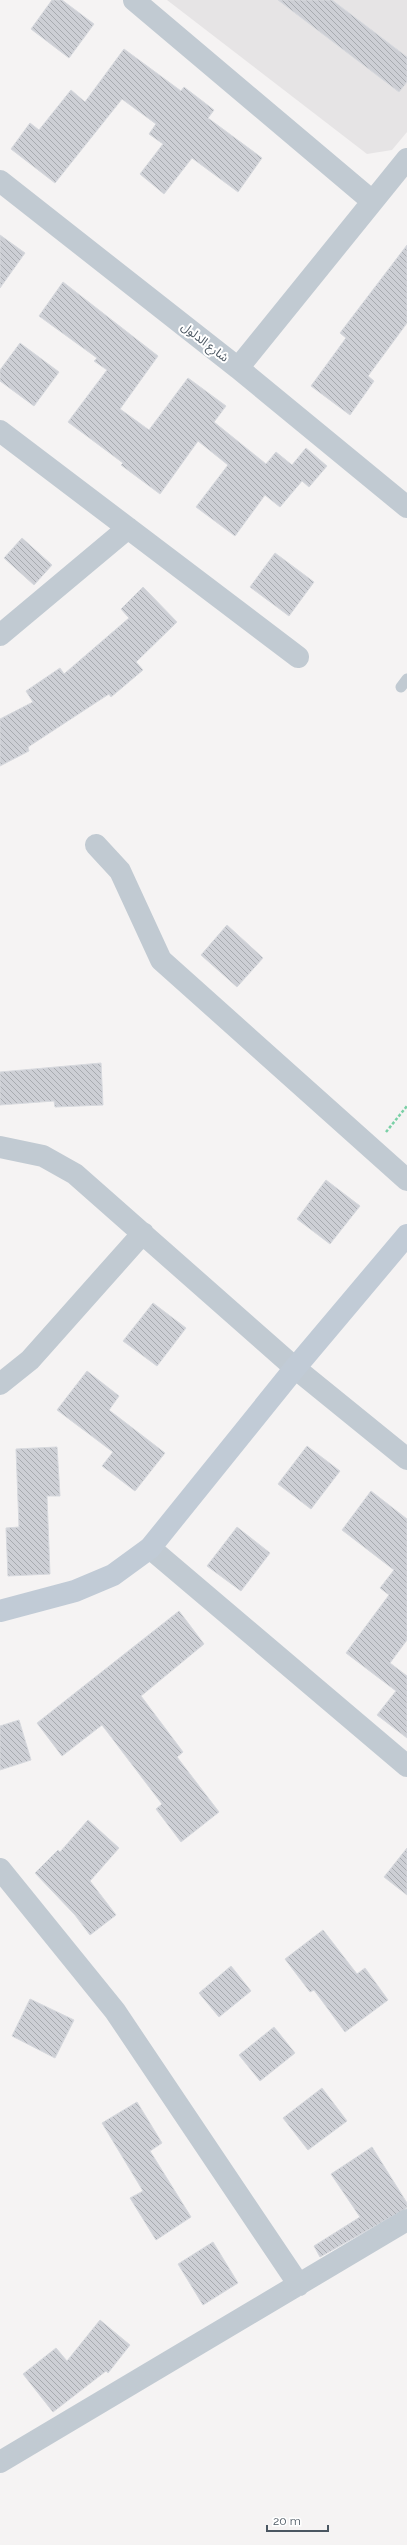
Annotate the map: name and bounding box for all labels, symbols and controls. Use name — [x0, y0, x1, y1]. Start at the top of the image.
street label: شارع الدلول — [177, 319, 231, 366]
scale bar — [267, 2507, 328, 2533]
text: 20 m — [273, 2514, 301, 2528]

